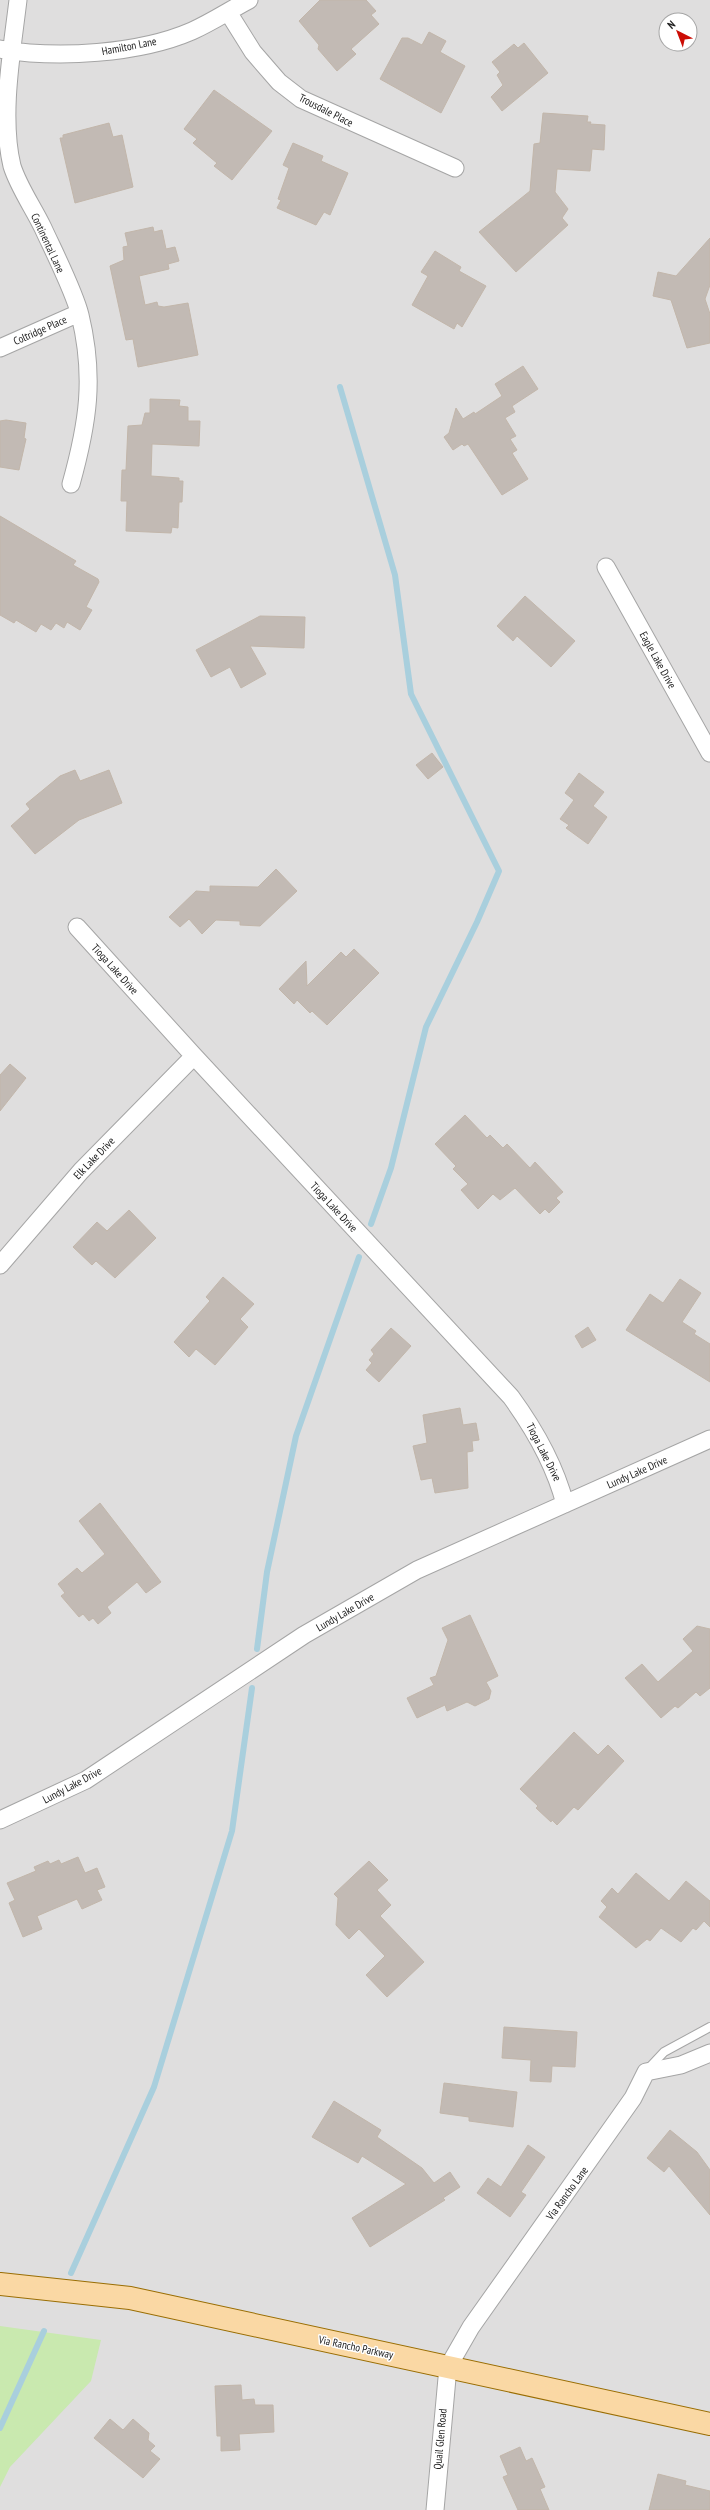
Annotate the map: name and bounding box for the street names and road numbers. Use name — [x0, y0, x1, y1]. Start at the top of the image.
street label: Hamilton Lane — [100, 34, 158, 58]
street label: Trousdale Place — [297, 90, 356, 130]
street label: Continental Lane — [28, 211, 68, 276]
street label: Coltridge Place — [11, 312, 69, 348]
street label: Eagle Lake Drive — [637, 629, 680, 691]
street label: Tioga Lake Drive — [89, 941, 142, 998]
street label: Elk Lake Drive — [70, 1134, 118, 1182]
street label: Tioga Lake Drive — [307, 1179, 361, 1235]
street label: Tioga Lake Drive — [523, 1421, 565, 1484]
street label: Lundy Lake Drive — [605, 1452, 670, 1492]
street label: Lundy Lake Drive — [313, 1590, 377, 1634]
street label: Lundy Lake Drive — [40, 1763, 104, 1806]
street label: Via Rancho Lane — [542, 2163, 591, 2223]
street label: Via Rancho Parkway — [316, 2332, 395, 2362]
street label: Quail Glen Road — [430, 2408, 450, 2470]

